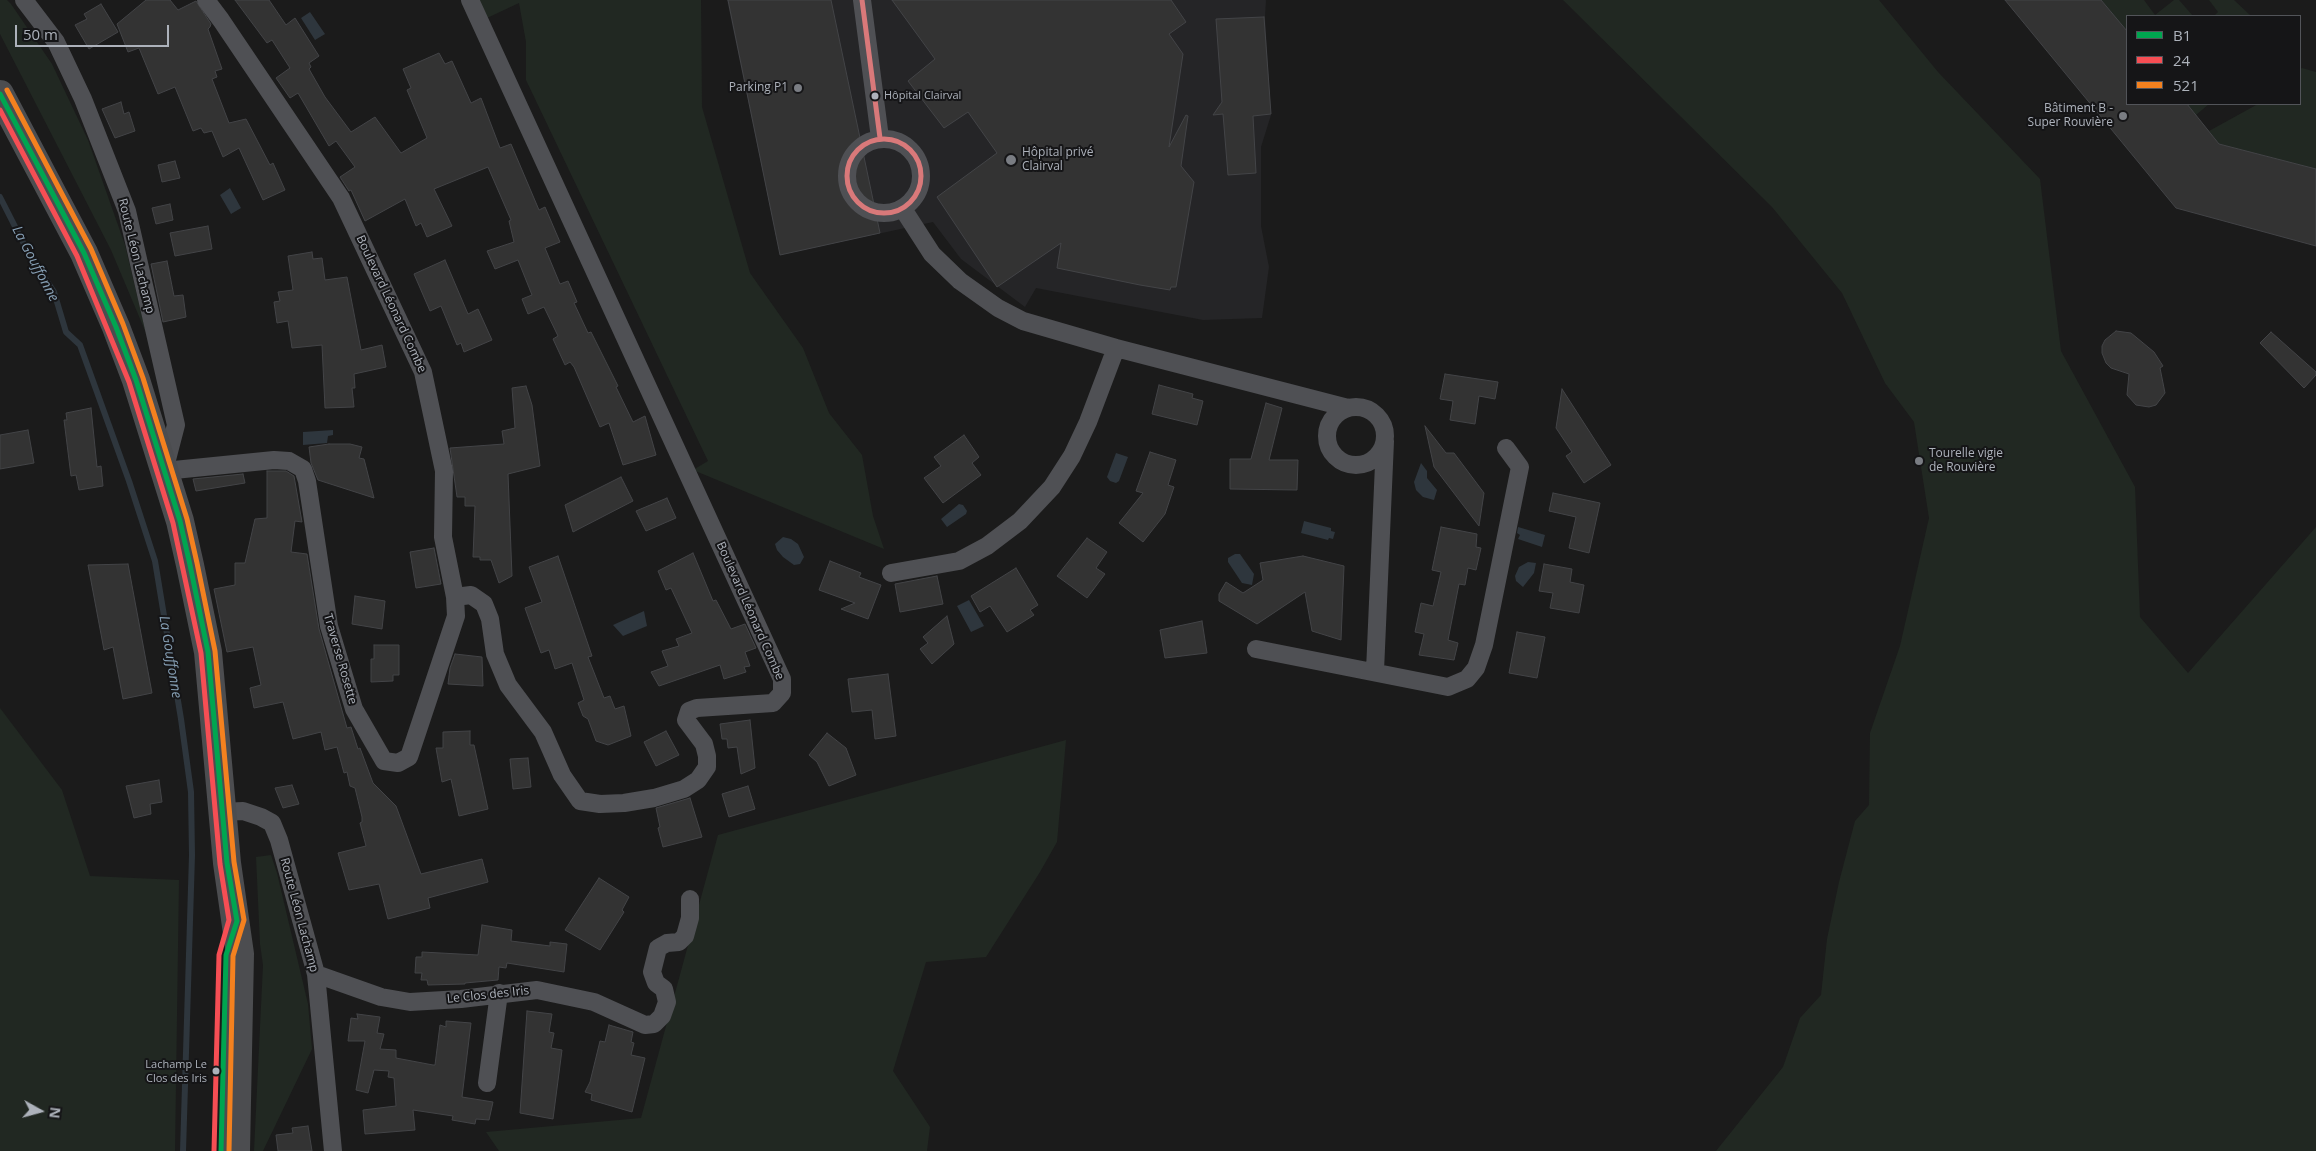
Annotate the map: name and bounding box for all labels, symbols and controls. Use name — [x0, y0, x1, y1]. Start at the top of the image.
scale bar — [18, 15, 171, 47]
legend — [2126, 15, 2301, 105]
text: 50 m — [23, 24, 58, 44]
text: B1 — [2173, 25, 2191, 45]
text: 24 — [2173, 50, 2190, 70]
text: 521 — [2173, 75, 2199, 95]
place label: Parking P1 — [729, 81, 788, 95]
marker: Parking P1 — [792, 82, 804, 94]
place label: Hôpital Clairval — [884, 89, 961, 103]
marker: Hôpital Clairval — [870, 91, 880, 101]
place label: Bâtiment B - Super Rouvière — [2028, 102, 2113, 130]
marker: Bâtiment B - Super Rouvière — [2117, 110, 2129, 122]
place label: Hôpital privé Clairval — [1022, 146, 1094, 174]
marker: Hôpital privé Clairval — [1004, 153, 1018, 167]
street label: Route Léon Lachamp — [115, 197, 157, 315]
water label: La Gouffonne — [8, 223, 62, 305]
street label: Boulevard Léonard Combe — [353, 233, 429, 375]
place label: Tourelle vigie de Rouvière — [1929, 447, 2003, 475]
marker: Tourelle vigie de Rouvière — [1913, 455, 1925, 467]
street label: Boulevard Léonard Combe — [713, 540, 787, 682]
street label: Traverse Rosette — [320, 612, 360, 706]
water label: La Gouffonne — [155, 614, 185, 700]
street label: Route Léon Lachamp — [277, 856, 321, 974]
street label: Le Clos des Iris — [446, 984, 530, 1006]
place label: Lachamp Le Clos des Iris — [145, 1058, 207, 1084]
marker: Lachamp Le Clos des Iris — [211, 1066, 221, 1076]
north arrow — [15, 1086, 65, 1136]
text: N — [45, 1106, 66, 1120]

